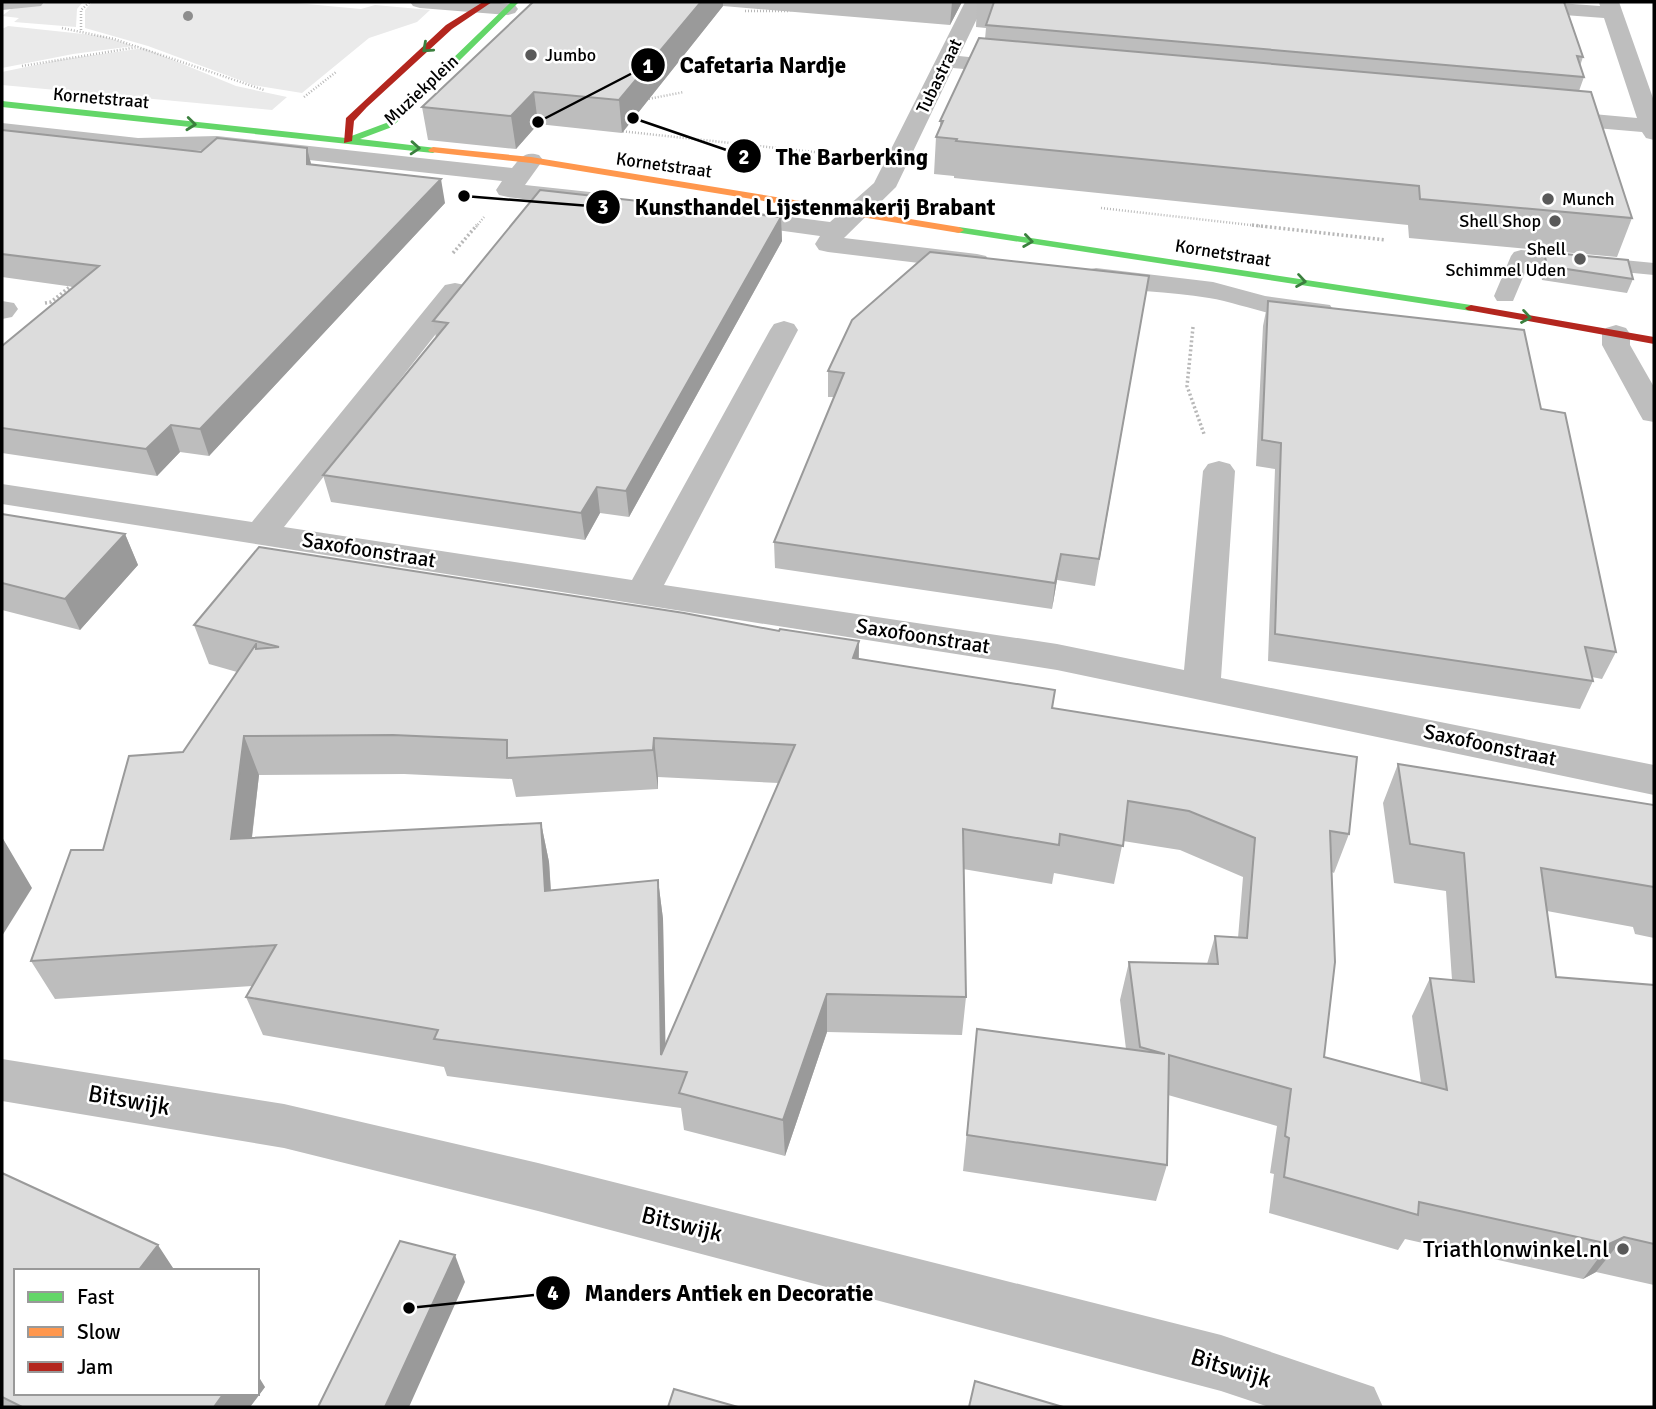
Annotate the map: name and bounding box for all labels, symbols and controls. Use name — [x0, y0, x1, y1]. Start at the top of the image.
street label: Tubastraat — [911, 35, 967, 117]
one-way arrow — [422, 39, 435, 52]
callout: Cafetaria Nardje — [630, 43, 860, 87]
place label: Jumbo — [545, 44, 596, 66]
marker: Jumbo — [523, 47, 539, 63]
street label: Muziekplein — [379, 50, 463, 130]
text: Cafetaria Nardje — [680, 51, 846, 80]
text: 1 — [642, 53, 654, 79]
street label: Kornetstraat — [52, 83, 150, 113]
one-way arrow — [186, 116, 197, 131]
callout: The Barberking — [727, 134, 942, 178]
one-way arrow — [410, 140, 421, 155]
text: The Barberking — [776, 143, 928, 172]
text: 2 — [738, 144, 750, 170]
street label: Kornetstraat — [615, 147, 713, 183]
callout: Kunsthandel Lijstenmakerij Brabant — [585, 185, 1009, 229]
place label: Munch — [1562, 188, 1615, 210]
marker: Munch — [1540, 191, 1556, 207]
text: Kunsthandel Lijstenmakerij Brabant — [635, 193, 996, 222]
text: 3 — [597, 194, 609, 220]
place label: Shell Shop — [1459, 210, 1541, 232]
marker: Shell Shop — [1547, 213, 1563, 229]
one-way arrow — [1022, 233, 1033, 248]
street label: Kornetstraat — [1174, 235, 1272, 271]
place label: Shell Schimmel Uden — [1445, 238, 1566, 281]
marker: Shell Schimmel Uden — [1572, 251, 1588, 267]
one-way arrow — [1295, 273, 1307, 288]
one-way arrow — [1520, 309, 1532, 324]
street label: Saxofoonstraat — [300, 527, 438, 573]
street label: Saxofoonstraat — [854, 613, 992, 659]
street label: Saxofoonstraat — [1421, 718, 1559, 772]
street label: Bitswijk — [86, 1078, 172, 1122]
street label: Bitswijk — [638, 1199, 726, 1249]
place label: Triathlonwinkel.nl — [1423, 1234, 1609, 1264]
marker: Triathlonwinkel.nl — [1615, 1241, 1631, 1257]
legend — [14, 1269, 259, 1395]
callout: Manders Antiek en Decoratie — [535, 1271, 887, 1315]
text: Manders Antiek en Decoratie — [584, 1279, 874, 1308]
text: 4 — [547, 1280, 559, 1306]
text: Fast — [77, 1284, 114, 1310]
text: Slow — [77, 1319, 121, 1345]
street label: Bitswijk — [1187, 1342, 1275, 1394]
text: Jam — [77, 1354, 113, 1380]

